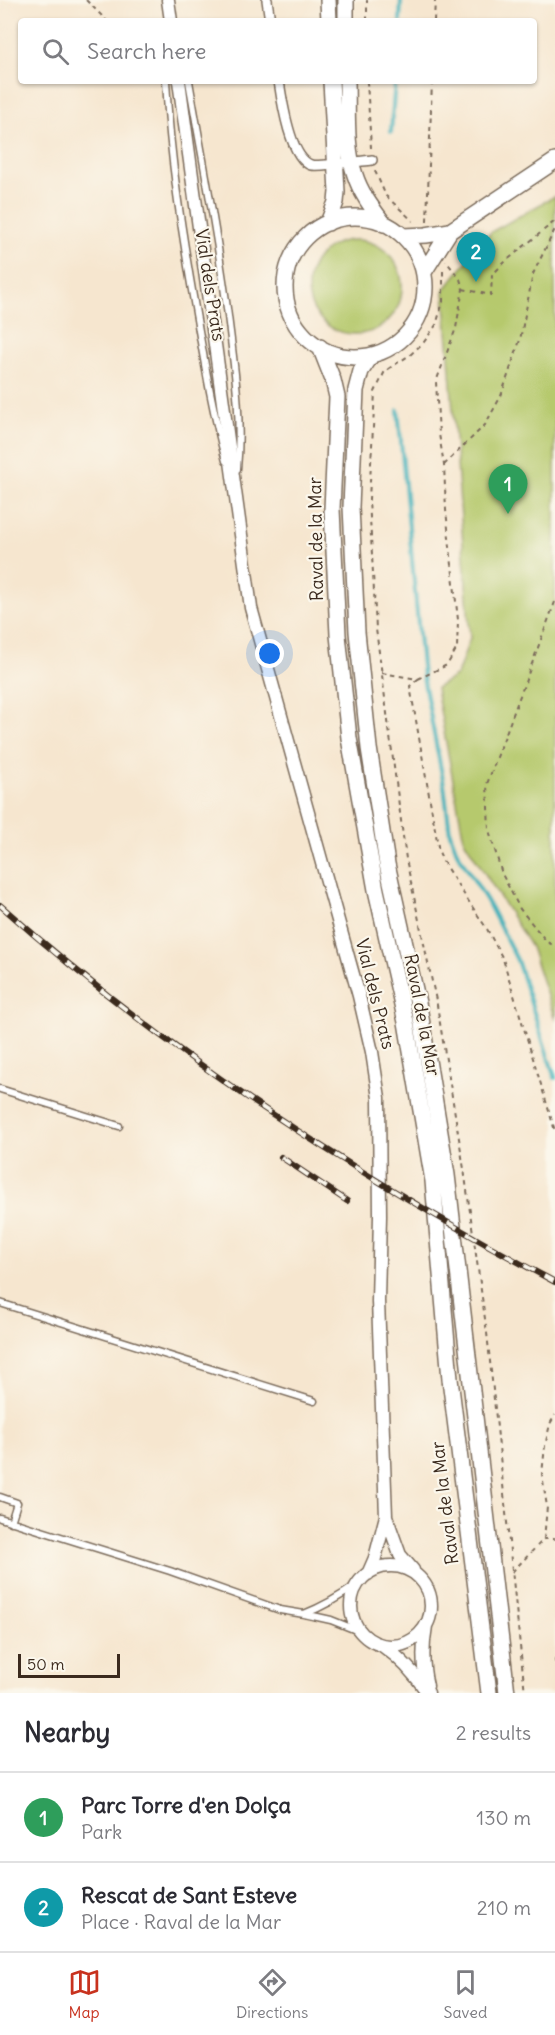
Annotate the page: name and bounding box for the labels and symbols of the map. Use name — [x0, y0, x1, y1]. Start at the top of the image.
street label: Vial dels Prats — [190, 227, 231, 343]
pin: 2 — [456, 232, 496, 282]
pin: 1 — [488, 464, 528, 514]
street label: Raval de la Mar — [303, 476, 328, 601]
your location — [255, 639, 284, 668]
street label: Vial dels Prats — [351, 936, 400, 1052]
street label: Raval de la Mar — [399, 952, 446, 1079]
street label: Raval de la Mar — [425, 1439, 463, 1566]
scale bar — [18, 1651, 120, 1678]

